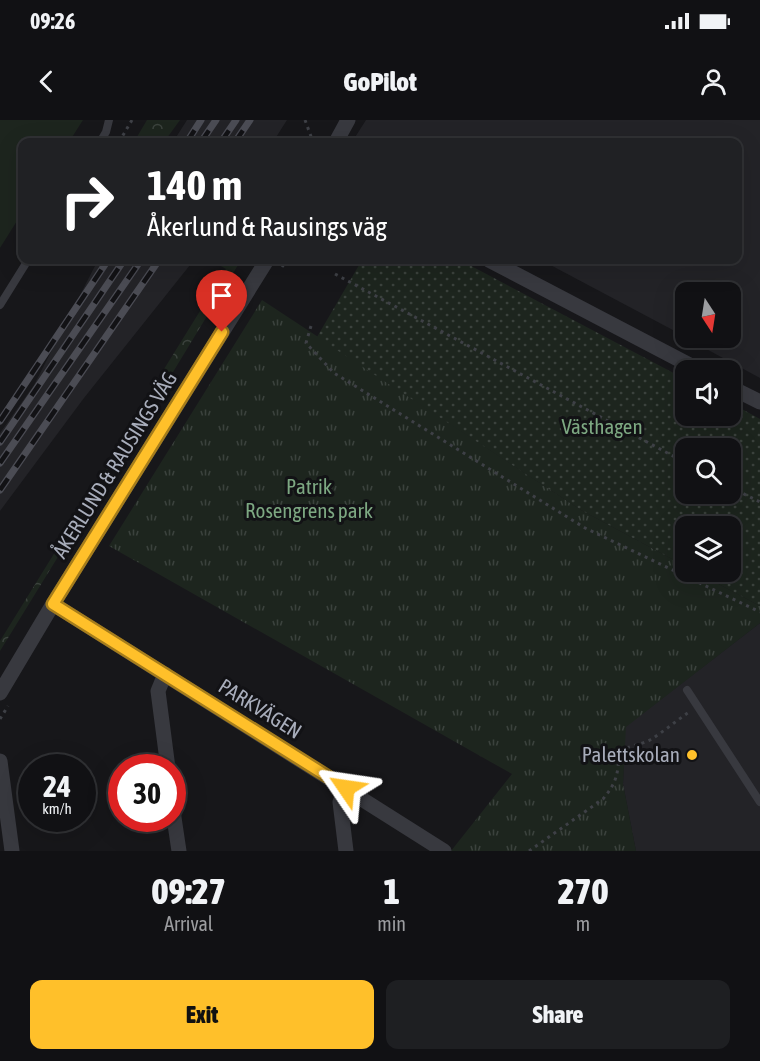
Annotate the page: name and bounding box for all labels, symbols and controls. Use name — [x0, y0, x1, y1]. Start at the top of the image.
text: 09:26 — [30, 8, 75, 34]
icon: back — [30, 65, 63, 98]
icon: person — [697, 65, 730, 98]
text: GoPilot — [343, 66, 417, 97]
text: 140 m — [147, 161, 242, 209]
icon: right — [48, 162, 126, 240]
text: Åkerlund & Rausings väg — [147, 211, 387, 242]
pin — [196, 270, 247, 332]
icon: arrive — [205, 279, 238, 312]
north arrow — [675, 282, 741, 348]
map controls — [675, 282, 741, 582]
button: sound — [675, 360, 741, 426]
street label: ÅKERLUND & RAUSINGS VÄG — [47, 367, 181, 562]
park label: Västhagen — [561, 414, 643, 438]
button: search — [675, 438, 741, 504]
park label: Patrik Rosengrens park — [245, 474, 373, 522]
button: layers — [675, 516, 741, 582]
street label: PARKVÄGEN — [215, 673, 306, 743]
place label: Palettskolan — [582, 742, 680, 766]
marker: Palettskolan — [685, 748, 699, 762]
speed limit sign: 30 — [108, 754, 186, 832]
position arrow — [314, 756, 378, 820]
text: 24 — [43, 769, 71, 803]
text: km/h — [42, 800, 72, 817]
text: 09:27 — [152, 870, 226, 912]
text: 1 — [383, 870, 400, 912]
text: 270 — [558, 870, 608, 912]
text: Arrival — [164, 912, 213, 935]
text: min — [377, 912, 406, 935]
text: m — [576, 912, 590, 935]
button: Exit — [30, 980, 374, 1049]
button: Share — [386, 980, 730, 1049]

